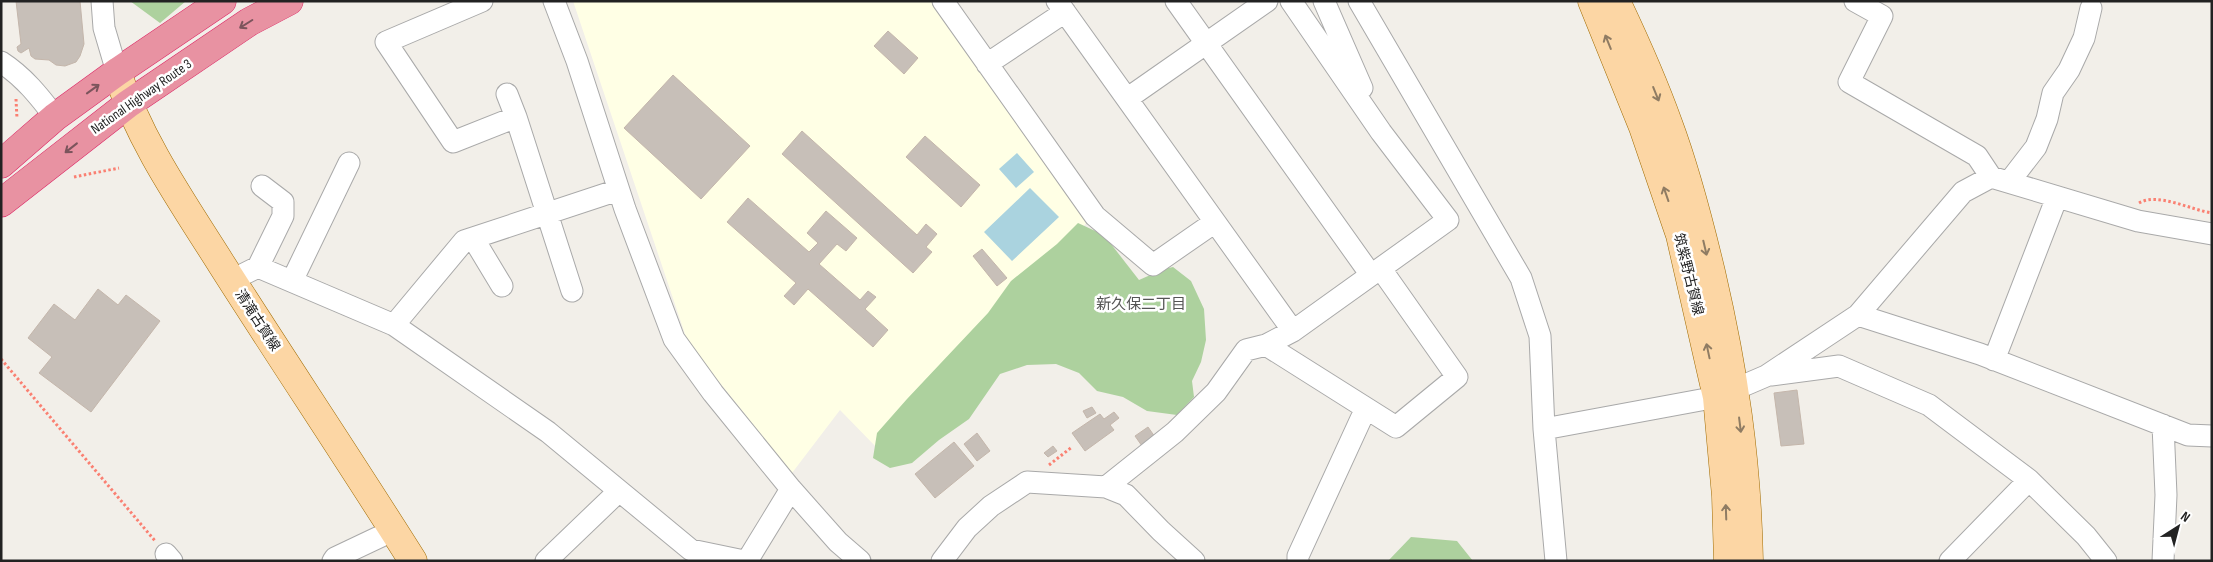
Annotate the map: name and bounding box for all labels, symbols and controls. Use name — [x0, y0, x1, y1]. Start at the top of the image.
one-way arrow — [239, 18, 253, 29]
one-way arrow — [1603, 35, 1613, 50]
street label: National Highway Route 3 — [88, 55, 195, 138]
one-way arrow — [86, 84, 99, 95]
one-way arrow — [1653, 86, 1662, 101]
one-way arrow — [64, 142, 77, 153]
one-way arrow — [1661, 187, 1670, 202]
street label: 筑紫野古賀線 — [1670, 231, 1707, 317]
one-way arrow — [1701, 240, 1710, 256]
street label: 清滝古賀線 — [231, 286, 284, 354]
district label: 新久保二丁目 — [1096, 295, 1186, 314]
one-way arrow — [1702, 343, 1712, 359]
one-way arrow — [1735, 416, 1745, 432]
north arrow — [2153, 502, 2203, 552]
one-way arrow — [1721, 504, 1731, 520]
text: N — [2177, 508, 2193, 526]

